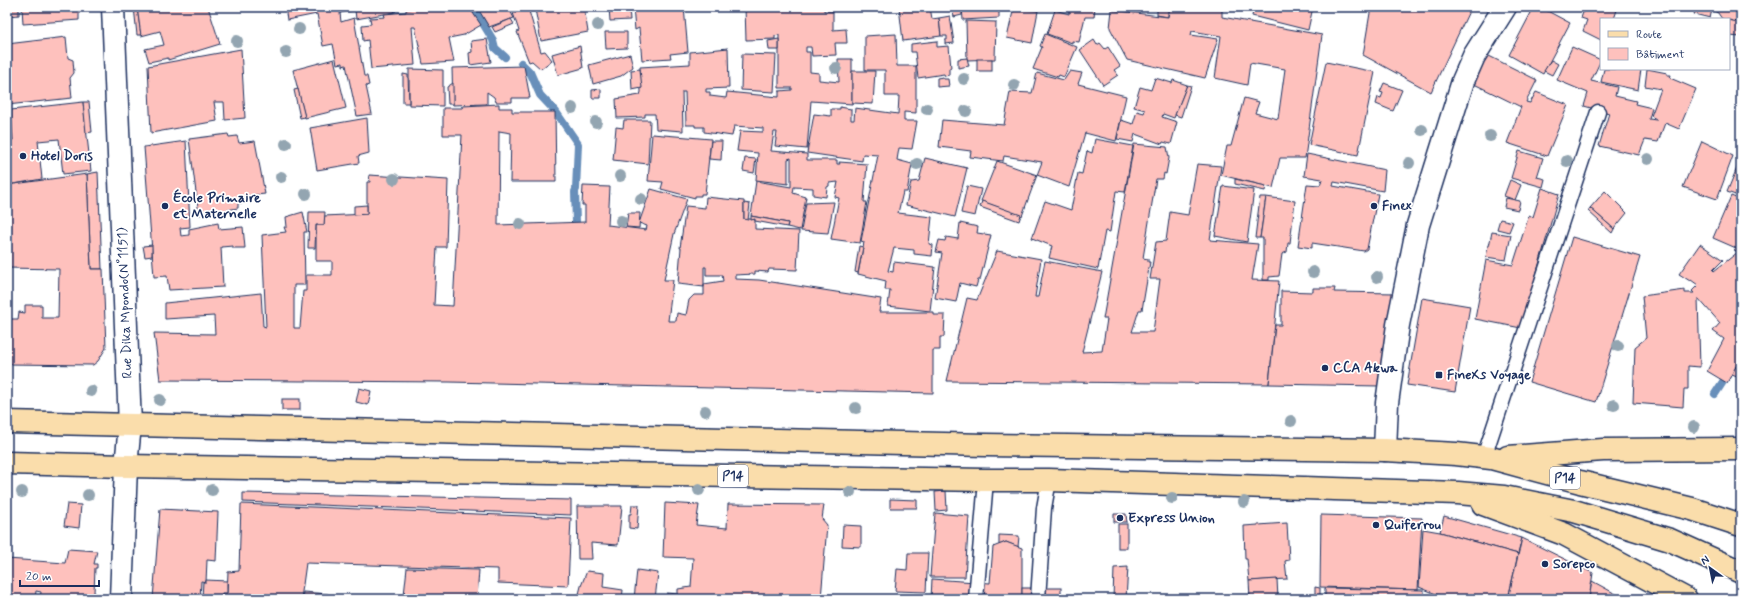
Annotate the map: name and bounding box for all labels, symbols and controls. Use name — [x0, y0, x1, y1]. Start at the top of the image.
legend — [1600, 18, 1730, 70]
text: Route — [1636, 27, 1662, 43]
text: Bâtiment — [1636, 47, 1685, 63]
place label: Hotel Doris — [31, 147, 93, 165]
marker: Hotel Doris — [18, 151, 28, 161]
place label: École Primaire et Maternelle — [173, 189, 261, 223]
place label: Finex — [1382, 197, 1412, 215]
marker: École Primaire et Maternelle — [160, 201, 170, 211]
marker: Finex — [1369, 201, 1379, 211]
street label: Rue Dika Mpondo(N°1151) — [113, 227, 137, 379]
place label: CCA Akwa — [1333, 359, 1398, 377]
marker: CCA Akwa — [1320, 363, 1330, 373]
place label: FineXs Voyage — [1447, 366, 1531, 385]
marker: FineXs Voyage — [1434, 370, 1444, 380]
road number: P14 — [718, 465, 748, 487]
road number: P14 — [1550, 467, 1580, 489]
place label: Express Union — [1128, 509, 1215, 527]
marker: Express Union — [1115, 513, 1125, 523]
place label: Quiferrou — [1384, 516, 1442, 534]
marker: Quiferrou — [1371, 520, 1381, 530]
north arrow — [1690, 548, 1730, 588]
text: N — [1698, 553, 1712, 568]
place label: Sorepco — [1553, 555, 1596, 573]
marker: Sorepco — [1540, 559, 1550, 569]
scale bar — [20, 562, 99, 588]
text: 20 m — [26, 569, 52, 585]

